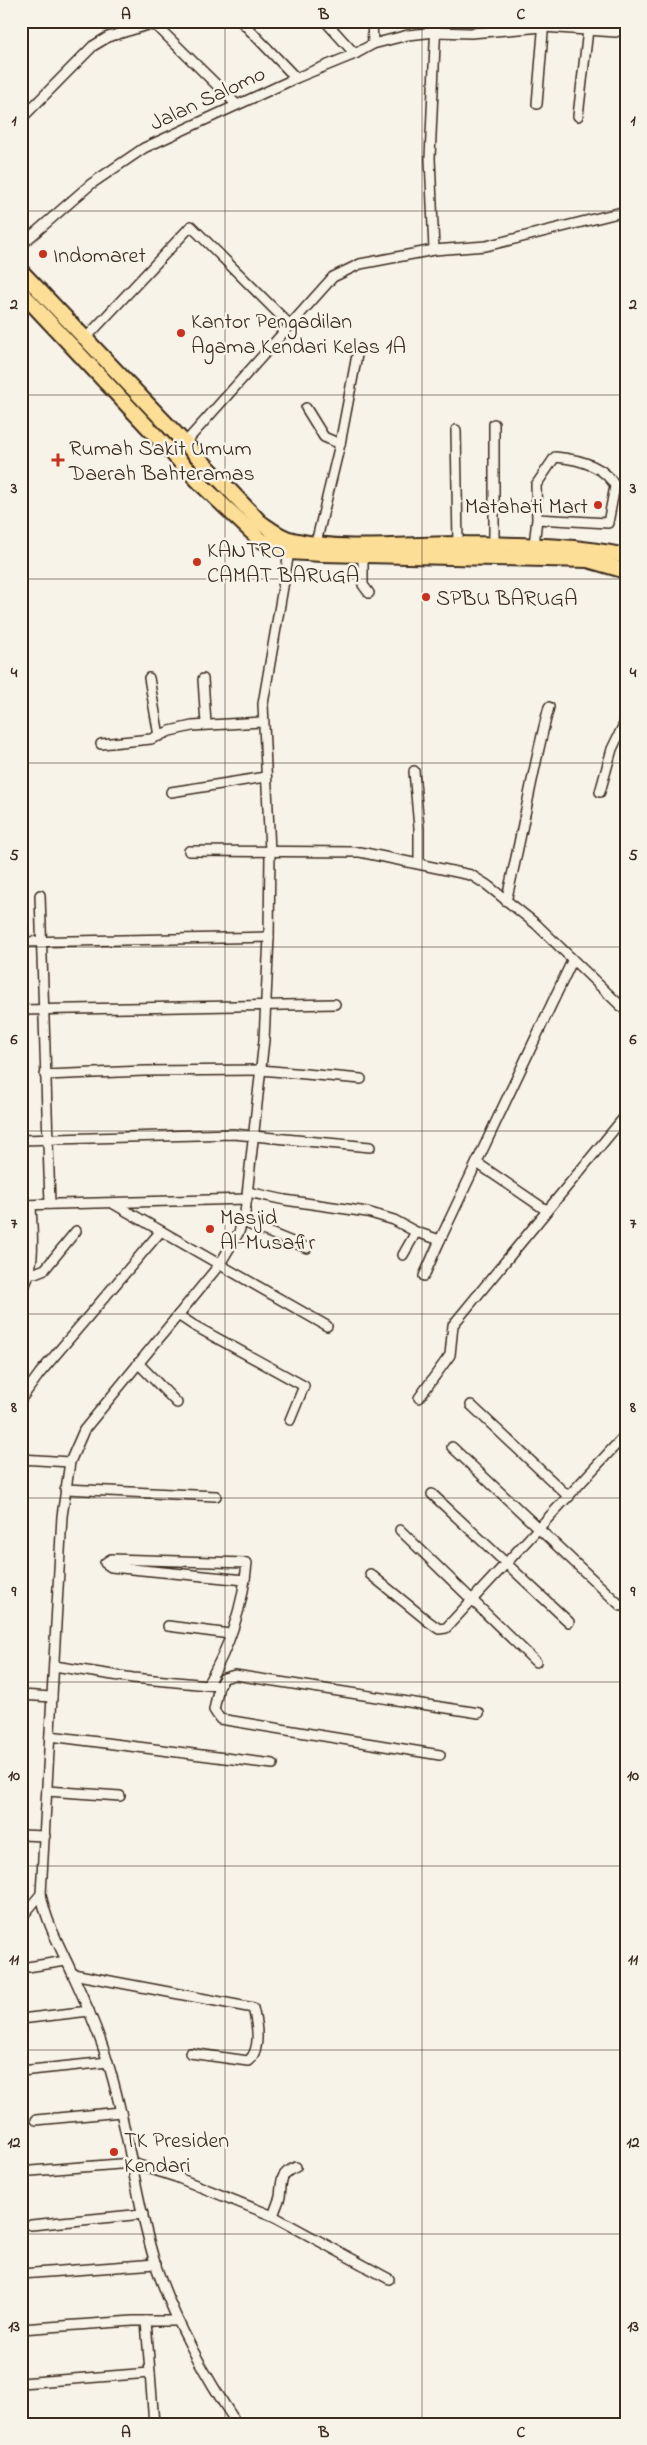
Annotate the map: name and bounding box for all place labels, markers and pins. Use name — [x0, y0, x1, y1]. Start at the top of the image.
place label: Indomaret — [53, 241, 146, 273]
marker: Indomaret — [37, 248, 49, 260]
place label: Kantor Pengadilan Agama Kendari Kelas 1A — [191, 307, 406, 365]
marker: Kantor Pengadilan Agama Kendari Kelas 1A — [175, 327, 187, 339]
place label: Rumah Sakit Umum Daerah Bahteramas — [68, 434, 255, 491]
marker: Rumah Sakit Umum Daerah Bahteramas — [51, 453, 65, 467]
place label: Matahati Mart — [465, 492, 589, 524]
marker: Matahati Mart — [592, 499, 604, 511]
place label: KANTRO CAMAT BARUGA — [207, 536, 359, 593]
marker: KANTRO CAMAT BARUGA — [191, 556, 203, 568]
place label: SPBU BARUGA — [436, 584, 578, 616]
marker: SPBU BARUGA — [420, 591, 432, 603]
place label: Masjid Al-Musafir — [220, 1203, 316, 1260]
marker: Masjid Al-Musafir — [204, 1223, 216, 1235]
place label: TK Presiden Kendari — [124, 2126, 229, 2183]
marker: TK Presiden Kendari — [108, 2146, 120, 2158]

